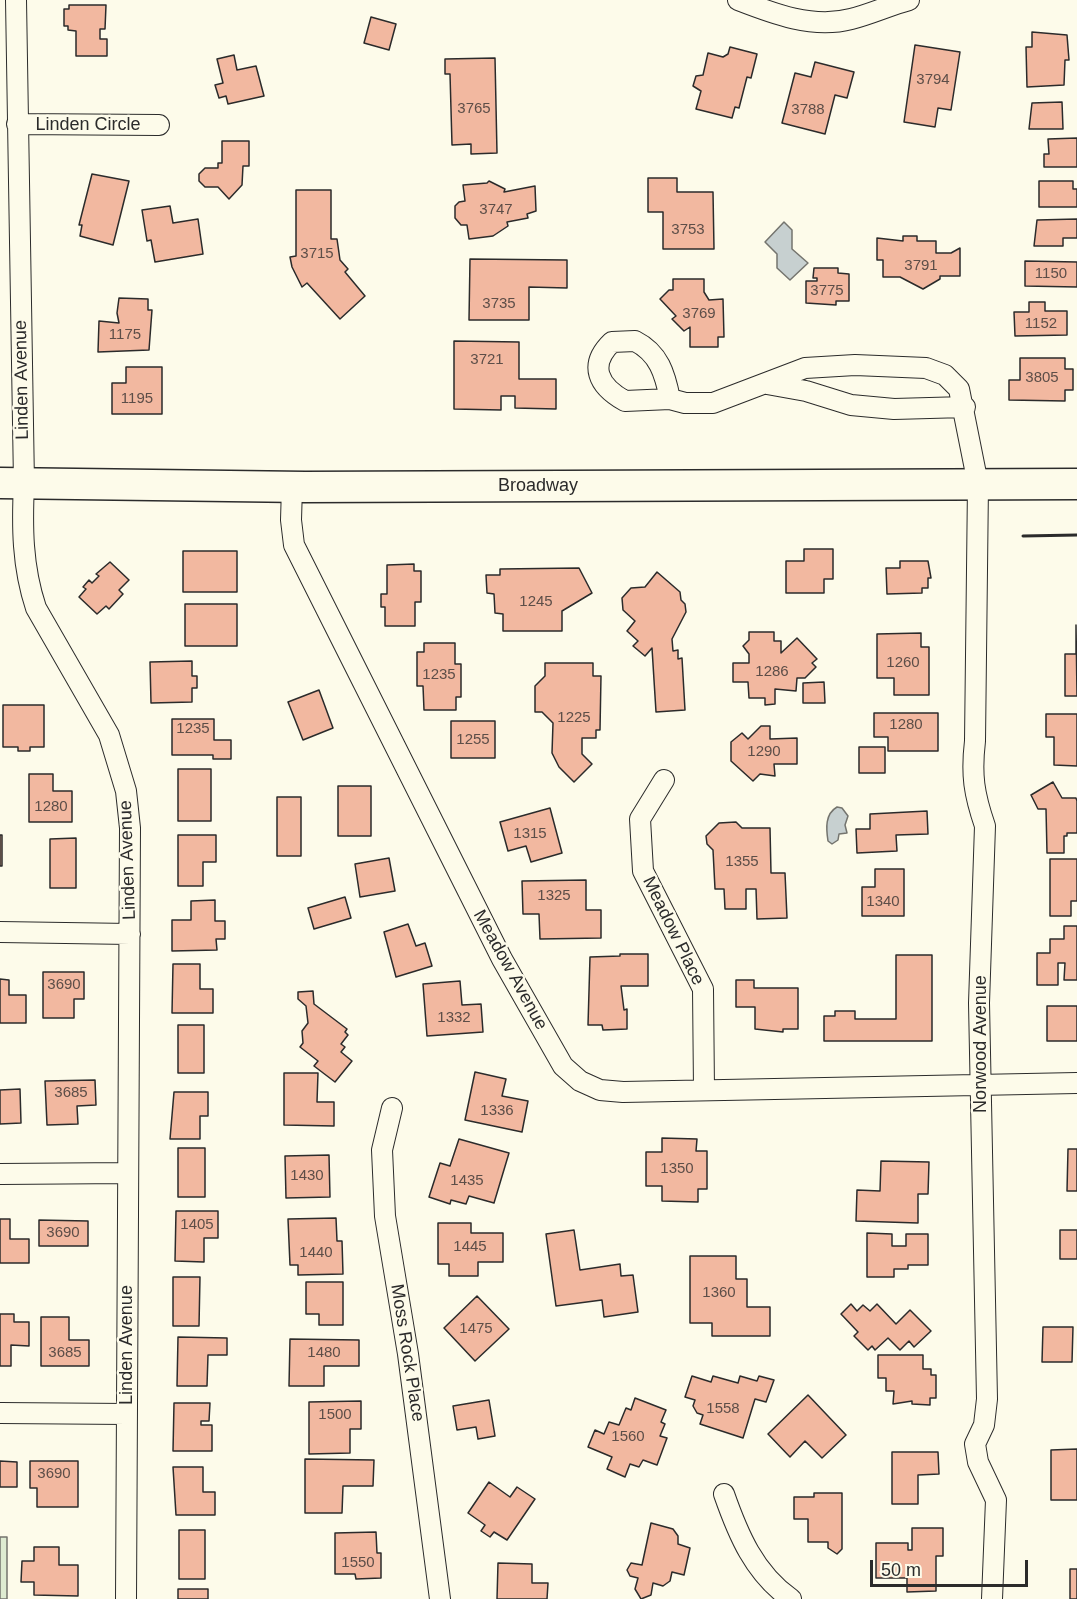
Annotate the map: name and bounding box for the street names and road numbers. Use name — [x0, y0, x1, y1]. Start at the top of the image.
street label: Linden Circle — [35, 114, 141, 136]
street label: Linden Avenue — [10, 320, 34, 440]
street label: Broadway — [498, 475, 578, 497]
street label: Linden Avenue — [115, 800, 141, 920]
street label: Meadow Place — [637, 873, 709, 989]
street label: Meadow Avenue — [468, 906, 552, 1034]
street label: Norwood Avenue — [970, 975, 992, 1113]
street label: Moss Rock Place — [385, 1283, 429, 1423]
street label: Linden Avenue — [116, 1285, 138, 1405]

